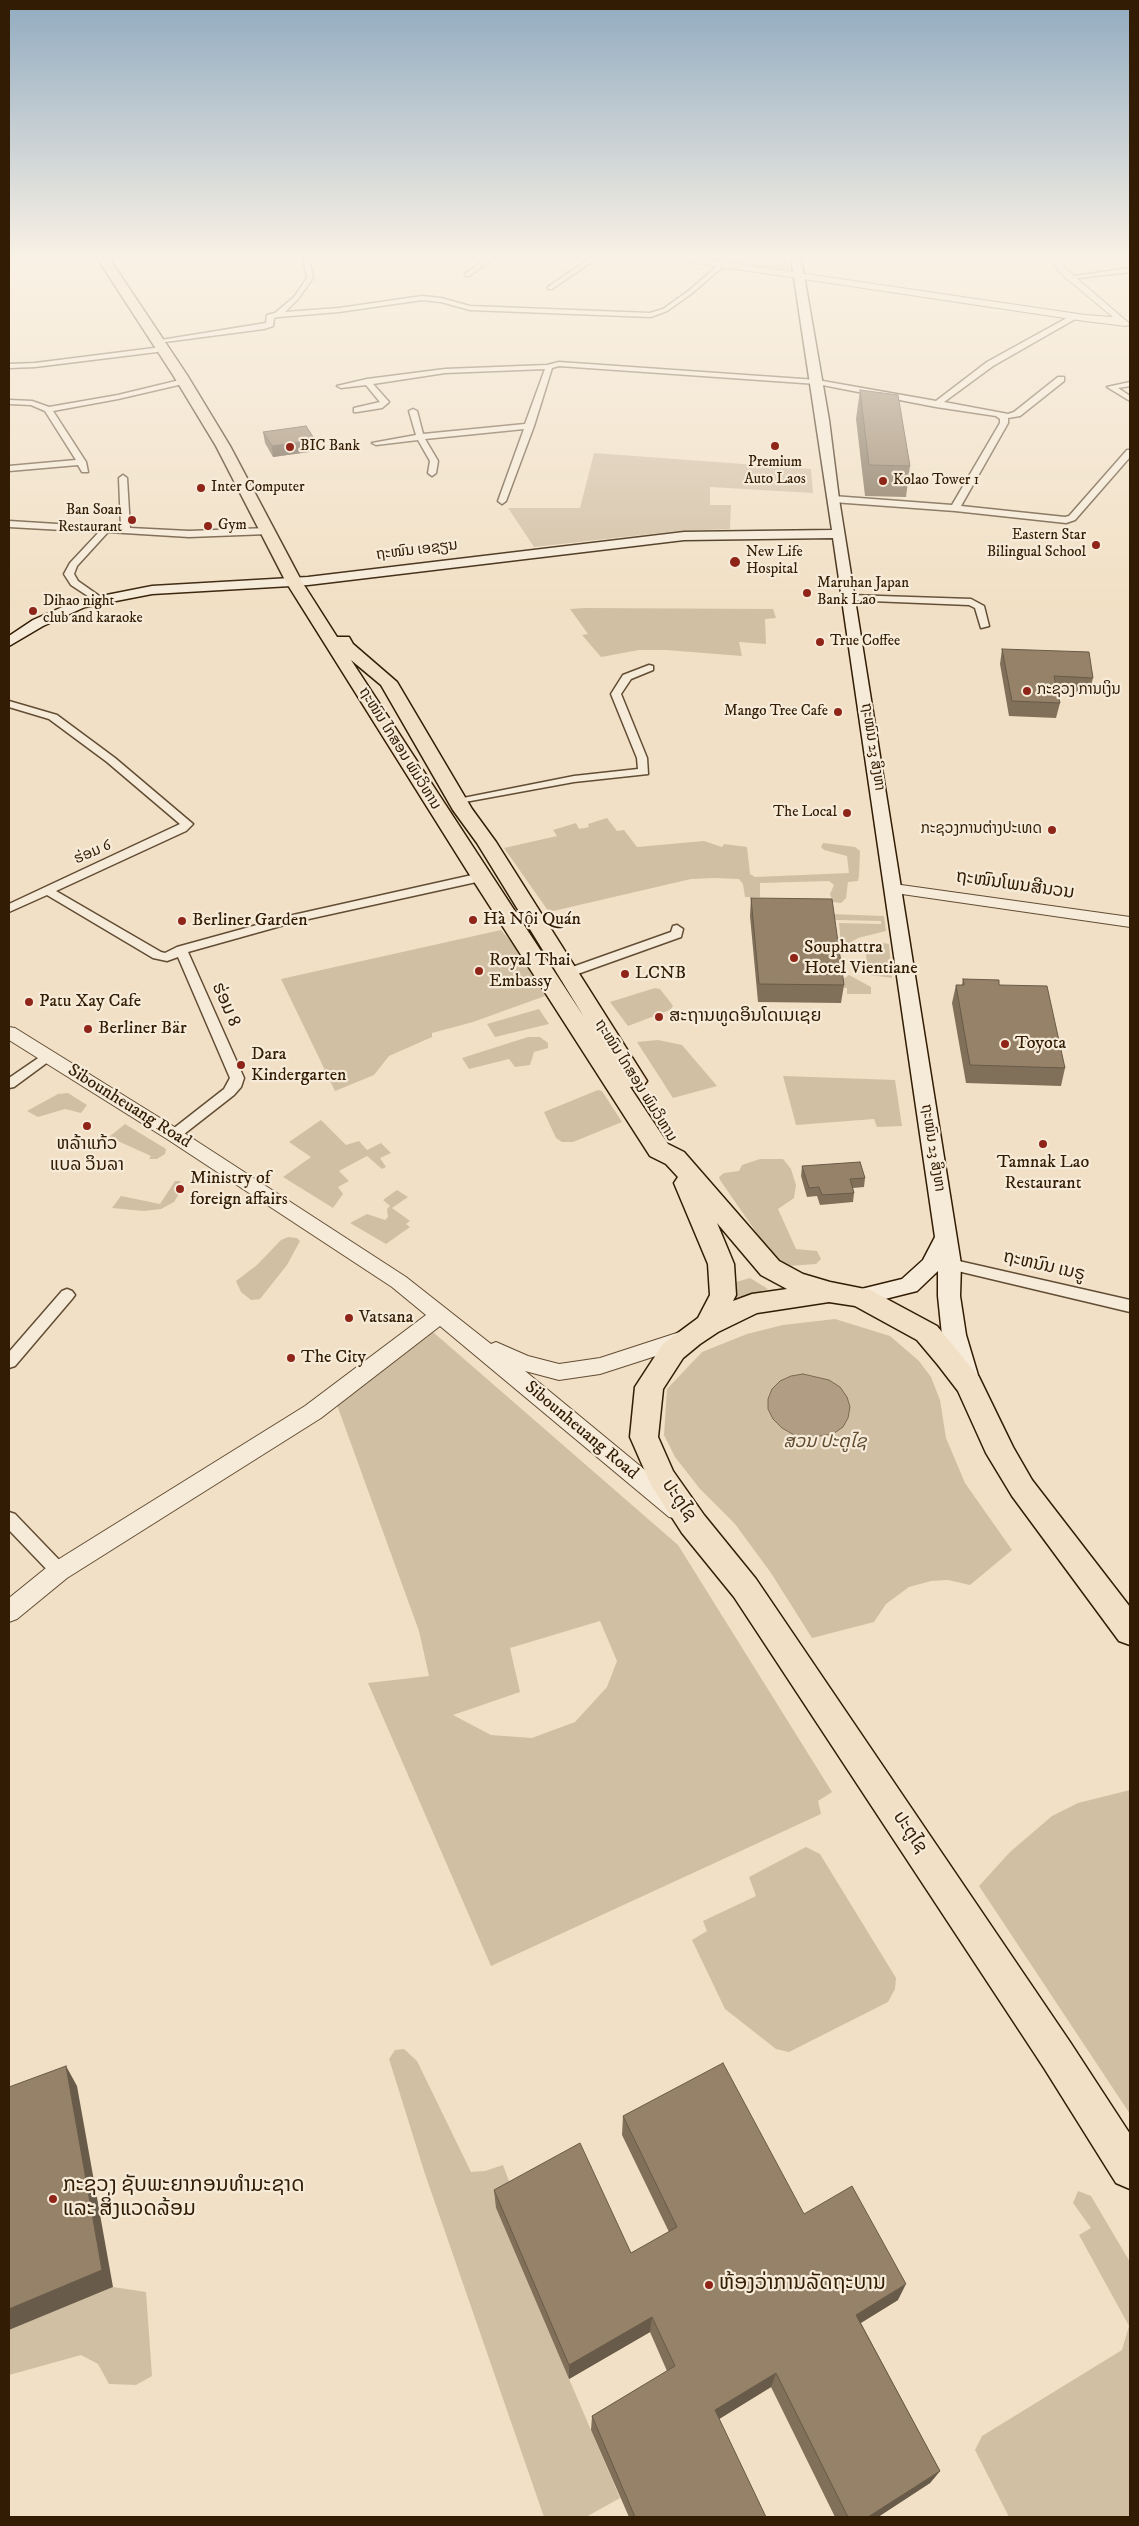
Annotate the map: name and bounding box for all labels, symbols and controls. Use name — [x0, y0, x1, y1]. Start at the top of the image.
place label: BIC Bank — [300, 438, 360, 456]
marker: Premium Auto Laos — [769, 440, 781, 452]
marker: BIC Bank — [284, 441, 296, 453]
place label: Premium Auto Laos — [744, 454, 806, 489]
place label: Kolao Tower 1 — [893, 472, 979, 490]
marker: Kolao Tower 1 — [877, 475, 889, 487]
place label: Inter Computer — [211, 479, 305, 497]
marker: Inter Computer — [195, 482, 207, 494]
place label: Ban Soan Restaurant — [58, 502, 122, 537]
marker: Ban Soan Restaurant — [126, 514, 138, 526]
place label: Gym — [218, 517, 247, 535]
marker: Gym — [202, 520, 214, 532]
place label: Eastern Star Bilingual School — [987, 527, 1086, 562]
street label: ຖະໜົນ ເອຊຽນ — [375, 537, 459, 565]
marker: Eastern Star Bilingual School — [1090, 539, 1102, 551]
place label: New Life Hospital — [746, 544, 803, 579]
marker: New Life Hospital — [728, 555, 742, 569]
place label: Maruhan Japan Bank Lao — [817, 575, 909, 610]
marker: Maruhan Japan Bank Lao — [801, 587, 813, 599]
place label: Dihao night club and karaoke — [43, 593, 143, 628]
marker: Dihao night club and karaoke — [27, 605, 39, 617]
place label: True Coffee — [830, 633, 900, 651]
marker: True Coffee — [814, 636, 826, 648]
place label: ກະຊວງ ການເງິນ — [1037, 682, 1121, 700]
street label: ຖະໜົນ ໄກສອນ ພົມວິຫານ — [354, 684, 444, 814]
marker: ກະຊວງ ການເງິນ — [1021, 685, 1033, 697]
street label: ຖະໜົນ 23 ສິງຫາ — [856, 702, 888, 792]
place label: Mango Tree Cafe — [724, 703, 828, 721]
marker: Mango Tree Cafe — [832, 706, 844, 718]
place label: The Local — [773, 804, 837, 822]
marker: The Local — [841, 807, 853, 819]
place label: ກະຊວງການຕ່າງປະເທດ — [921, 821, 1042, 839]
marker: ກະຊວງການຕ່າງປະເທດ — [1046, 824, 1058, 836]
street label: ຮ່ອມ 6 — [72, 837, 114, 869]
street label: ຖະໜົນໂພນສີນວນ — [954, 867, 1076, 905]
place label: Hà Nội Quán — [483, 909, 583, 931]
place label: Berliner Garden — [192, 910, 308, 932]
marker: Hà Nội Quán — [467, 914, 479, 926]
marker: Berliner Garden — [176, 915, 188, 927]
place label: Souphattra Hotel Vientiane — [804, 937, 918, 980]
place label: Royal Thai Embassy — [489, 950, 570, 992]
marker: Souphattra Hotel Vientiane — [788, 952, 800, 964]
place label: LCNB — [635, 963, 686, 985]
marker: Royal Thai Embassy — [473, 965, 485, 977]
marker: LCNB — [619, 968, 631, 980]
street label: ຮ່ອມ 8 — [206, 980, 244, 1030]
place label: Patu Xay Cafe — [39, 991, 141, 1013]
marker: Patu Xay Cafe — [23, 996, 35, 1008]
place label: ສະຖານທູດອິນໂດເນເຊຍ — [669, 1006, 822, 1028]
marker: ສະຖານທູດອິນໂດເນເຊຍ — [653, 1011, 665, 1023]
street label: ຖະໜົນ ໄກສອນ ພົມວິຫານ — [590, 1016, 680, 1146]
place label: Berliner Bär — [98, 1018, 187, 1040]
marker: Berliner Bär — [82, 1023, 94, 1035]
place label: Toyota — [1015, 1033, 1066, 1055]
marker: Toyota — [999, 1038, 1011, 1050]
place label: Dara Kindergarten — [251, 1044, 347, 1086]
marker: Dara Kindergarten — [235, 1059, 247, 1071]
street label: Sibounheuang Road — [63, 1060, 195, 1154]
street label: ຖະໜົນ 23 ສິງຫາ — [916, 1103, 948, 1193]
marker: ຫລ້າແກ້ວ ແບລ ວິນລາ — [81, 1120, 93, 1132]
place label: ຫລ້າແກ້ວ ແບລ ວິນລາ — [50, 1134, 124, 1176]
marker: Tamnak Lao Restaurant — [1037, 1138, 1049, 1150]
place label: Tamnak Lao Restaurant — [997, 1152, 1089, 1194]
place label: Ministry of foreign affairs — [190, 1168, 288, 1210]
marker: Ministry of foreign affairs — [174, 1183, 186, 1195]
street label: ຖະຫນົນ ເນຣູ — [1001, 1247, 1087, 1287]
place label: Vatsana — [359, 1307, 413, 1329]
marker: Vatsana — [343, 1312, 355, 1324]
place label: The City — [301, 1347, 366, 1369]
marker: The City — [285, 1352, 297, 1364]
street label: Sibounheuang Road — [520, 1377, 642, 1485]
park label: ສວນ ປະຕູໄຊ — [783, 1432, 867, 1454]
street label: ປະຕູໄຊ — [656, 1476, 700, 1526]
street label: ປະຕູໄຊ — [887, 1808, 931, 1858]
place label: ກະຊວງ ຊັບພະຍາກອນທຳມະຊາດ ແລະ ສິ່ງແວດລ້ອມ — [63, 2174, 305, 2224]
marker: ກະຊວງ ຊັບພະຍາກອນທຳມະຊາດ ແລະ ສິ່ງແວດລ້ອມ — [47, 2193, 59, 2205]
place label: ຫ້ອງວ່າການລັດຖະບານ — [719, 2272, 886, 2298]
marker: ຫ້ອງວ່າການລັດຖະບານ — [703, 2279, 715, 2291]

